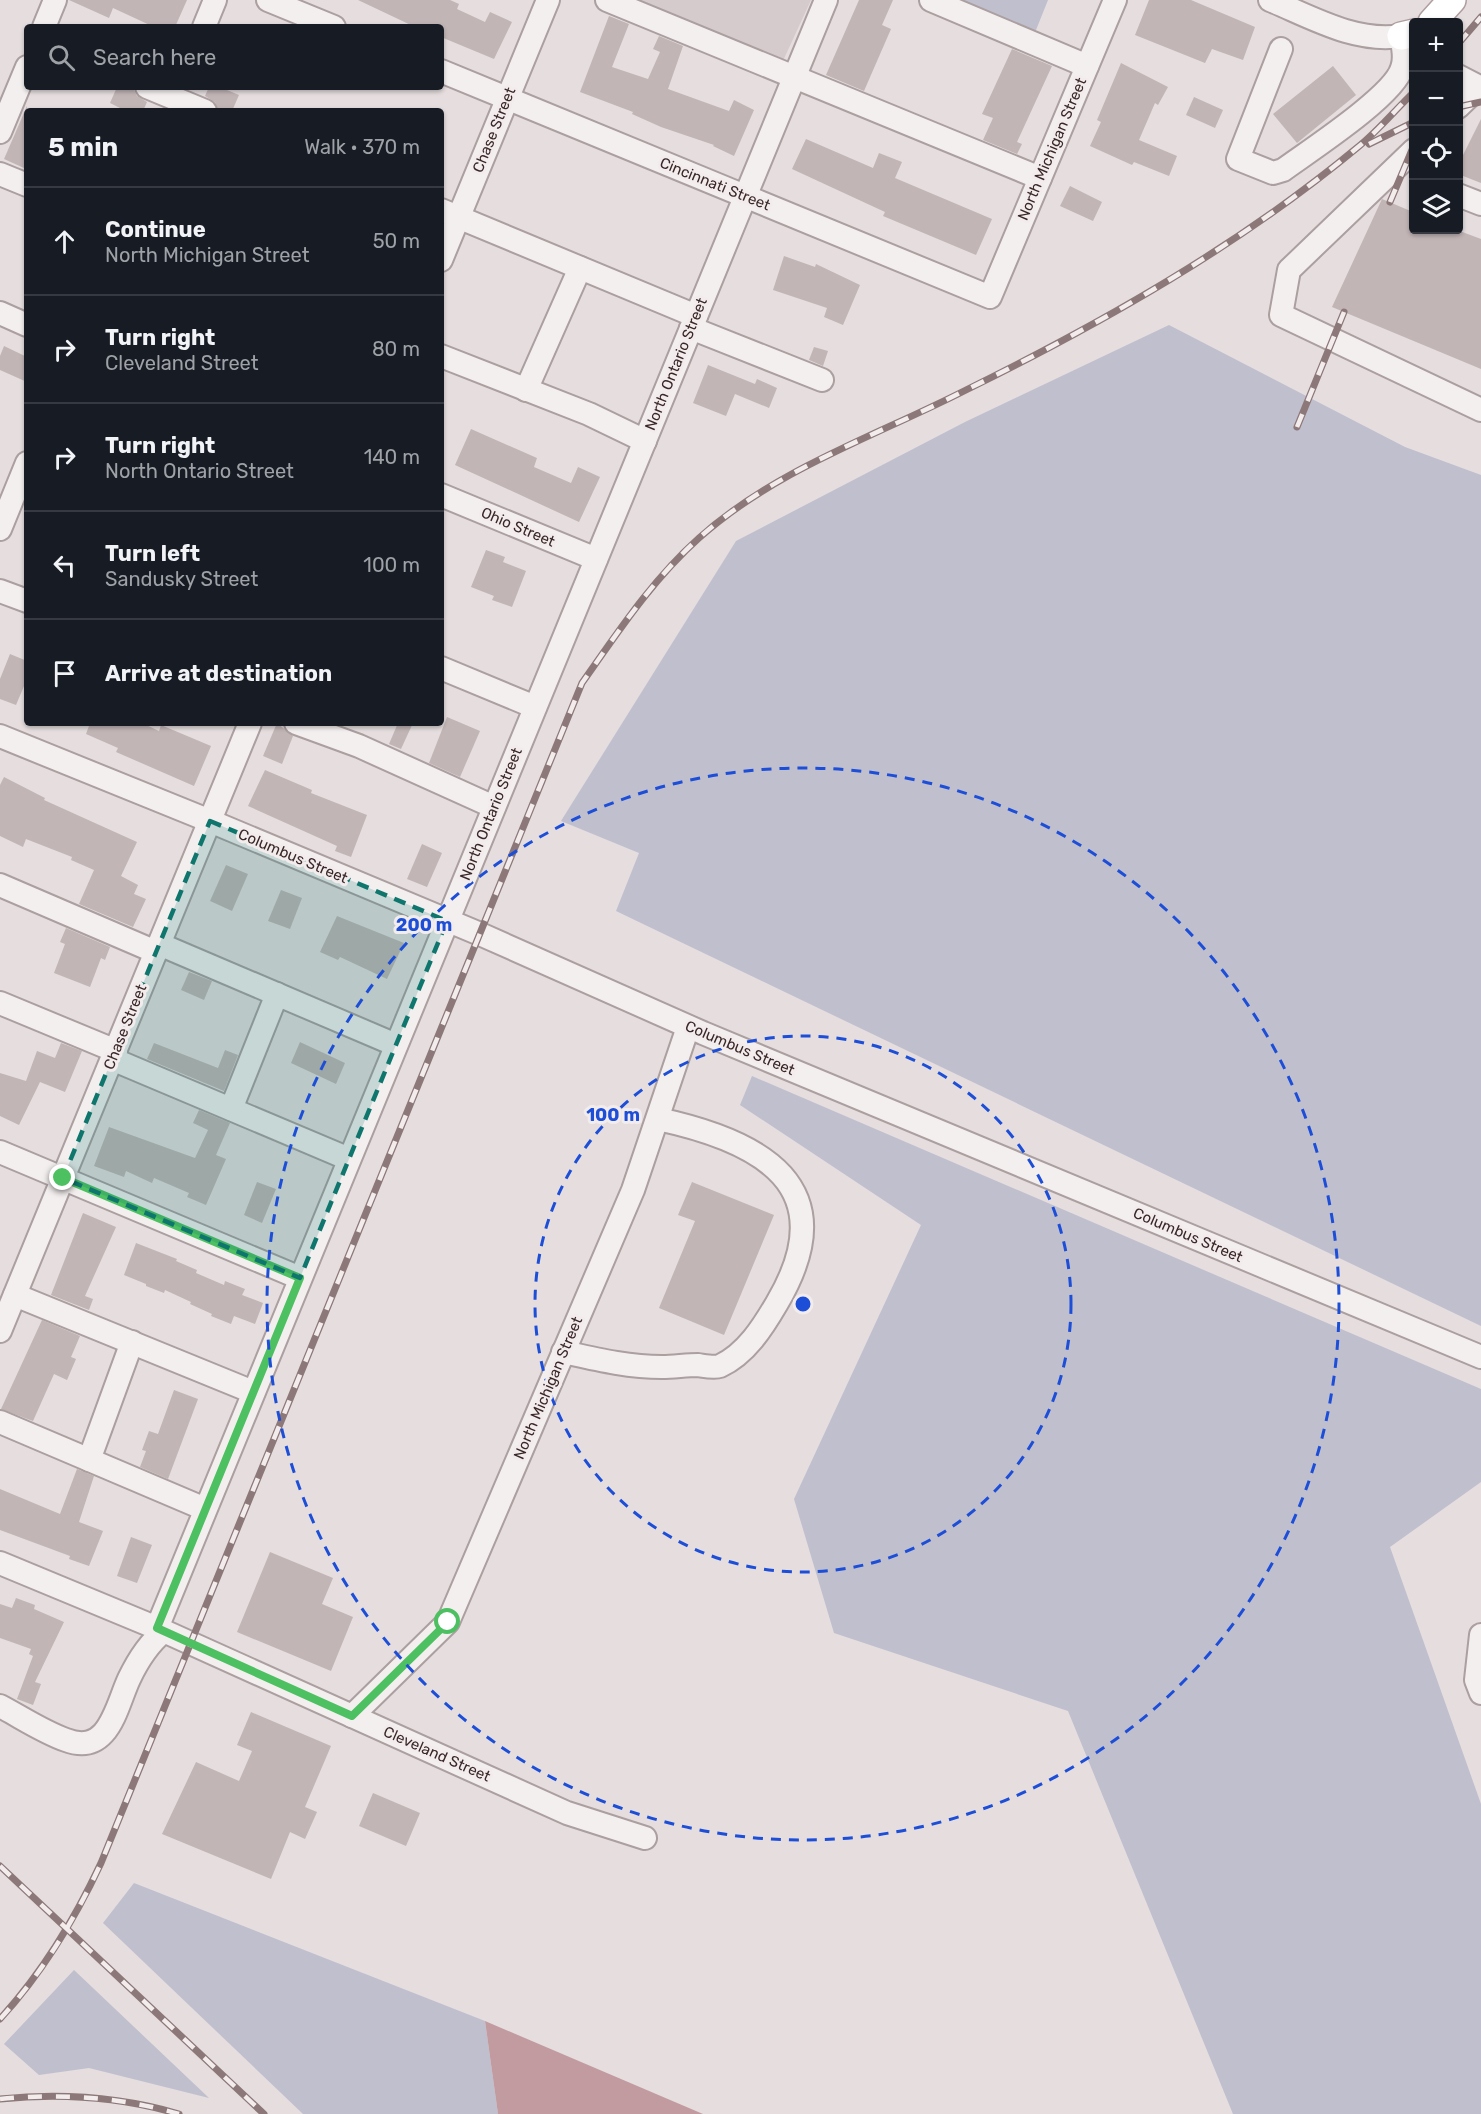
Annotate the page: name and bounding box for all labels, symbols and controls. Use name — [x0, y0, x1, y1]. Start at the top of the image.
map controls — [1409, 18, 1463, 234]
button: + — [1409, 18, 1463, 72]
search box — [24, 24, 444, 90]
icon: search — [45, 41, 78, 74]
text: Search here — [93, 44, 216, 71]
button: − — [1409, 72, 1463, 126]
street label: North Michigan Street — [1014, 75, 1090, 223]
street label: Chase Street — [469, 85, 519, 175]
button: locate — [1409, 126, 1463, 180]
text: 5 min — [48, 132, 118, 163]
text: Walk · 370 m — [304, 135, 420, 159]
street label: Cincinnati Street — [657, 154, 773, 214]
button: layers — [1409, 180, 1463, 234]
text: Continue — [105, 216, 206, 243]
icon: ahead — [48, 225, 81, 258]
text: 50 m — [373, 229, 420, 253]
text: North Michigan Street — [105, 243, 309, 267]
street label: North Ontario Street — [641, 295, 711, 433]
text: Turn right — [105, 324, 215, 351]
icon: right — [48, 333, 81, 366]
text: 80 m — [372, 337, 420, 361]
text: Cleveland Street — [105, 351, 259, 375]
text: Turn right — [105, 432, 215, 459]
icon: right — [48, 441, 81, 474]
text: 140 m — [364, 445, 420, 469]
text: North Ontario Street — [105, 459, 294, 483]
street label: Ohio Street — [478, 503, 558, 551]
text: Turn left — [105, 540, 200, 567]
icon: left — [48, 549, 81, 582]
text: 100 m — [363, 553, 420, 577]
text: Sandusky Street — [105, 567, 258, 591]
icon: arrive — [48, 657, 81, 690]
text: Arrive at destination — [105, 660, 332, 687]
street label: North Ontario Street — [456, 745, 526, 883]
street label: Columbus Street — [236, 825, 351, 887]
text: 200 m — [396, 914, 452, 936]
street label: Chase Street — [100, 982, 150, 1072]
street label: Columbus Street — [683, 1017, 798, 1079]
text: 100 m — [586, 1104, 640, 1126]
route end — [49, 1164, 75, 1190]
street label: Columbus Street — [1131, 1204, 1246, 1266]
centre of rings — [793, 1294, 813, 1314]
street label: North Michigan Street — [510, 1314, 586, 1462]
route start — [434, 1608, 460, 1634]
street label: Cleveland Street — [381, 1722, 493, 1786]

